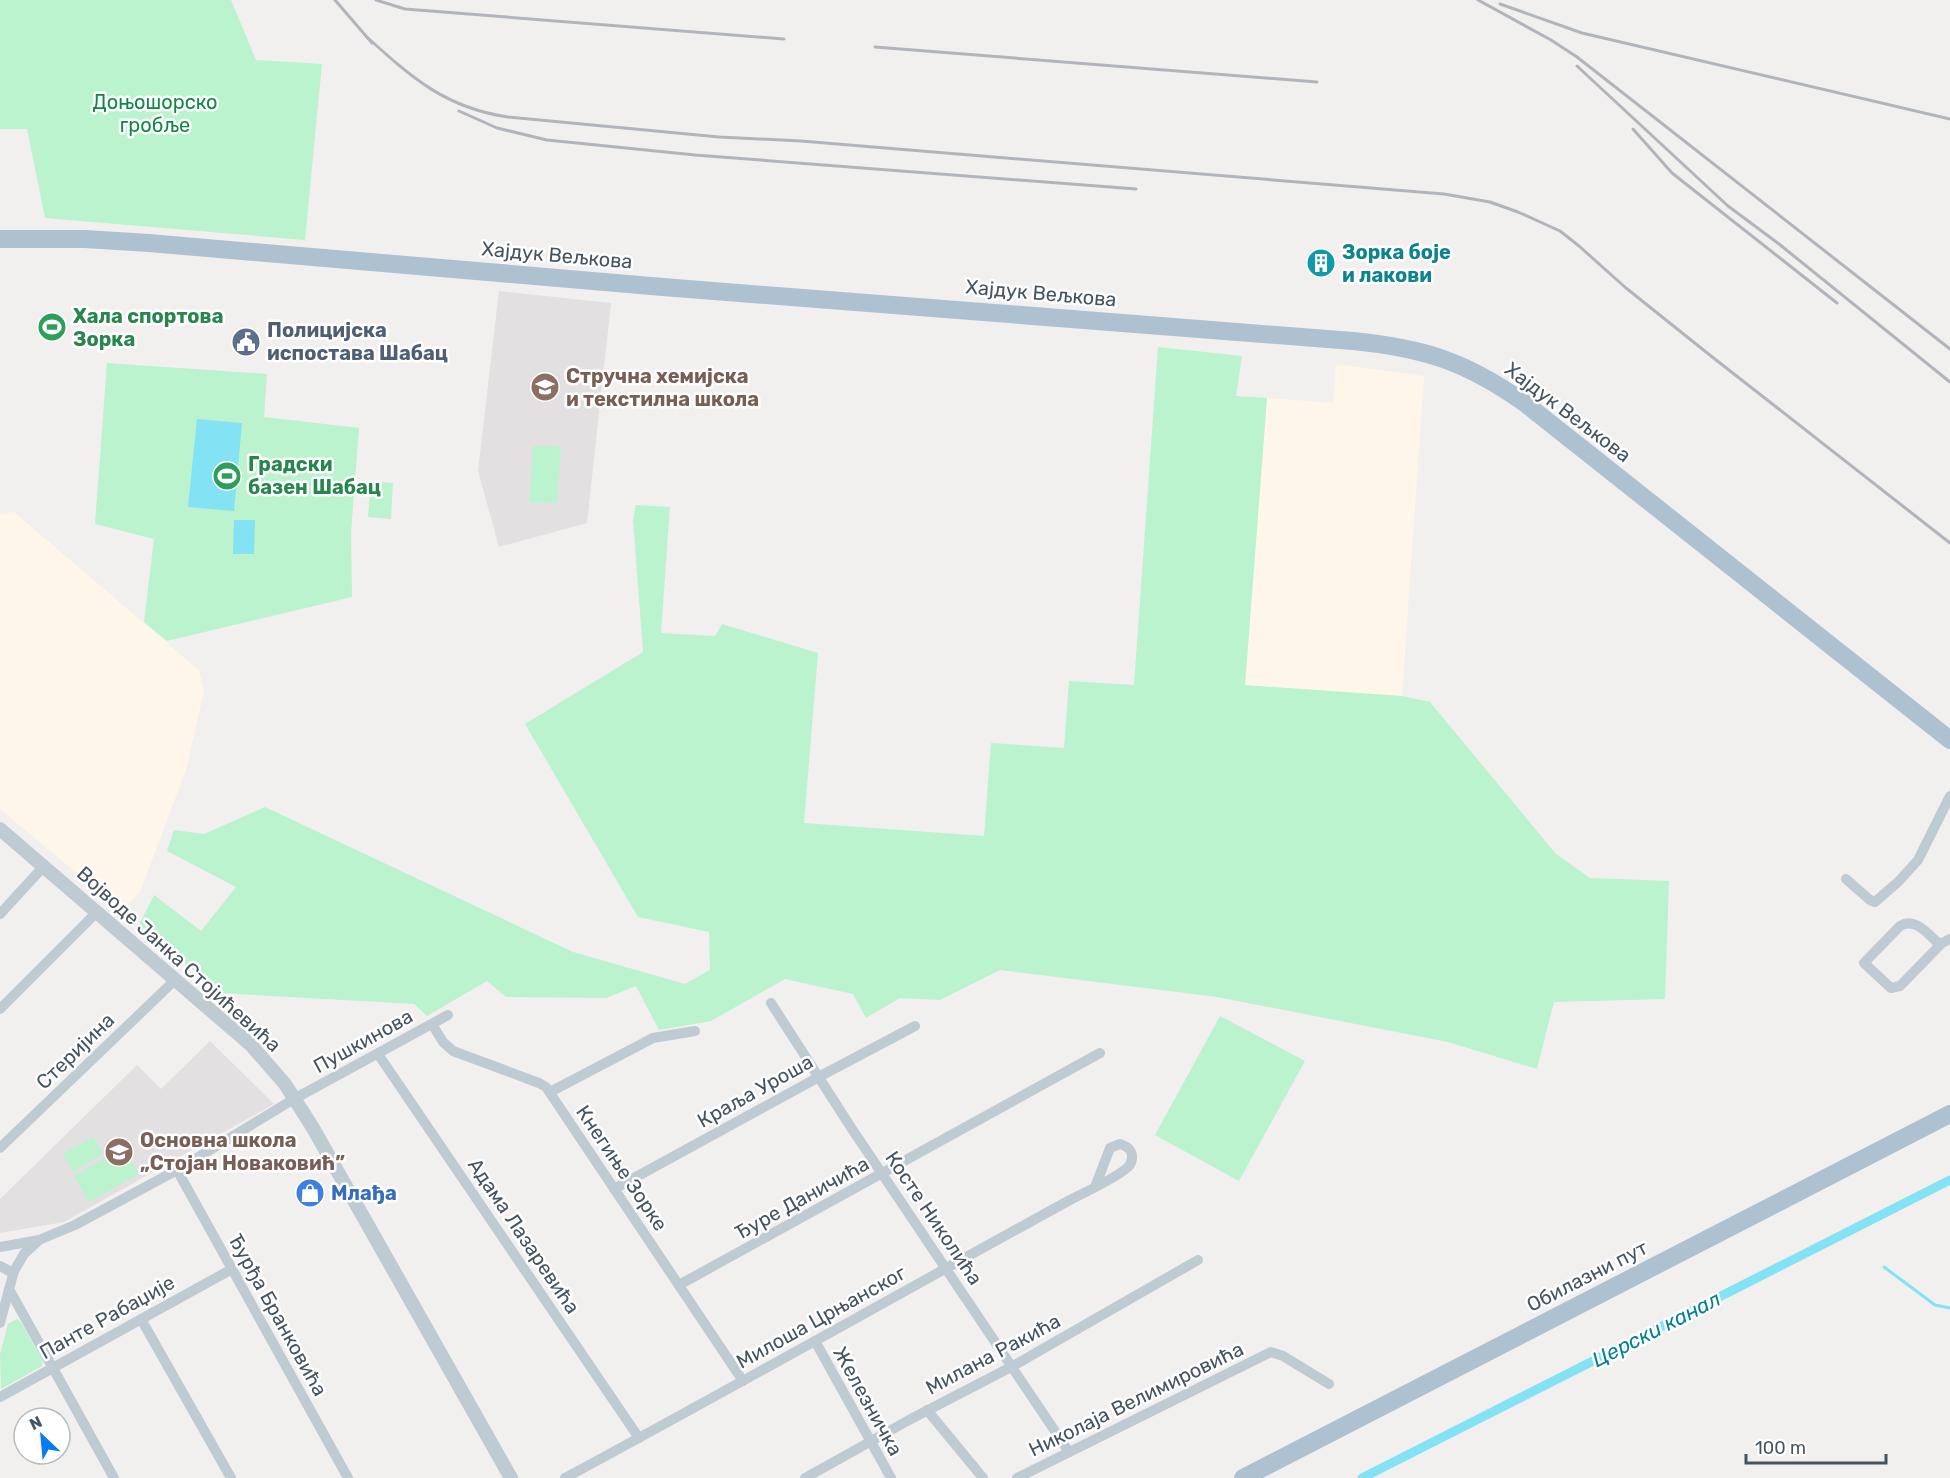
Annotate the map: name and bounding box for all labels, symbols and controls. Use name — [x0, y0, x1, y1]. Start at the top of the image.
park label: Доњошорско гробље — [93, 90, 217, 137]
street label: Хајдук Вељкова — [481, 236, 633, 274]
place label: Зорка боје и лакови — [1342, 240, 1451, 287]
building icon: Зорка боје и лакови — [1305, 247, 1337, 279]
street label: Хајдук Вељкова — [965, 274, 1117, 312]
place label: Хала спортова Зорка — [73, 304, 224, 351]
sports icon: Хала спортова Зорка — [36, 311, 68, 343]
place label: Полицијска испостава Шабац — [267, 318, 448, 365]
public building icon: Полицијска испостава Шабац — [230, 326, 262, 358]
street label: Хајдук Вељкова — [1500, 357, 1636, 467]
place label: Стручна хемијска и текстилна школа — [566, 364, 759, 411]
school or university icon: Стручна хемијска и текстилна школа — [529, 371, 561, 403]
place label: Градски базен Шабац — [248, 452, 381, 499]
sports icon: Градски базен Шабац — [211, 460, 243, 492]
street label: Војводе Јанка Стојићевића — [72, 861, 286, 1057]
street label: Пушкинова — [309, 1004, 417, 1078]
street label: Стеријина — [31, 1008, 119, 1094]
street label: Краља Уроша — [693, 1049, 817, 1133]
street label: Кнегиње Зорке — [571, 1101, 673, 1235]
place label: Основна школа „Стојан Новаковић” — [140, 1128, 345, 1175]
school or university icon: Основна школа „Стојан Новаковић” — [103, 1136, 135, 1168]
street label: Косте Николића — [880, 1147, 988, 1289]
street label: Ђуре Даничића — [731, 1151, 873, 1245]
street label: Адама Лазаревића — [463, 1154, 585, 1318]
shop icon: Млађа — [294, 1177, 326, 1209]
place label: Млађа — [331, 1181, 397, 1205]
street label: Ђурђа Бранковића — [224, 1230, 332, 1400]
street label: Обилазни пут — [1523, 1235, 1651, 1317]
street label: Милоша Црњанског — [732, 1260, 910, 1374]
street label: Панте Рабаџије — [35, 1270, 179, 1364]
water label: Церски канал — [1588, 1286, 1724, 1372]
street label: Милана Ракића — [922, 1308, 1064, 1400]
street label: Николаја Велимировића — [1025, 1337, 1247, 1461]
street label: Железничка — [828, 1342, 908, 1460]
north arrow — [12, 1406, 72, 1466]
text: N — [26, 1412, 45, 1434]
scale bar — [1746, 1427, 1886, 1465]
text: 100 m — [1755, 1437, 1806, 1459]

